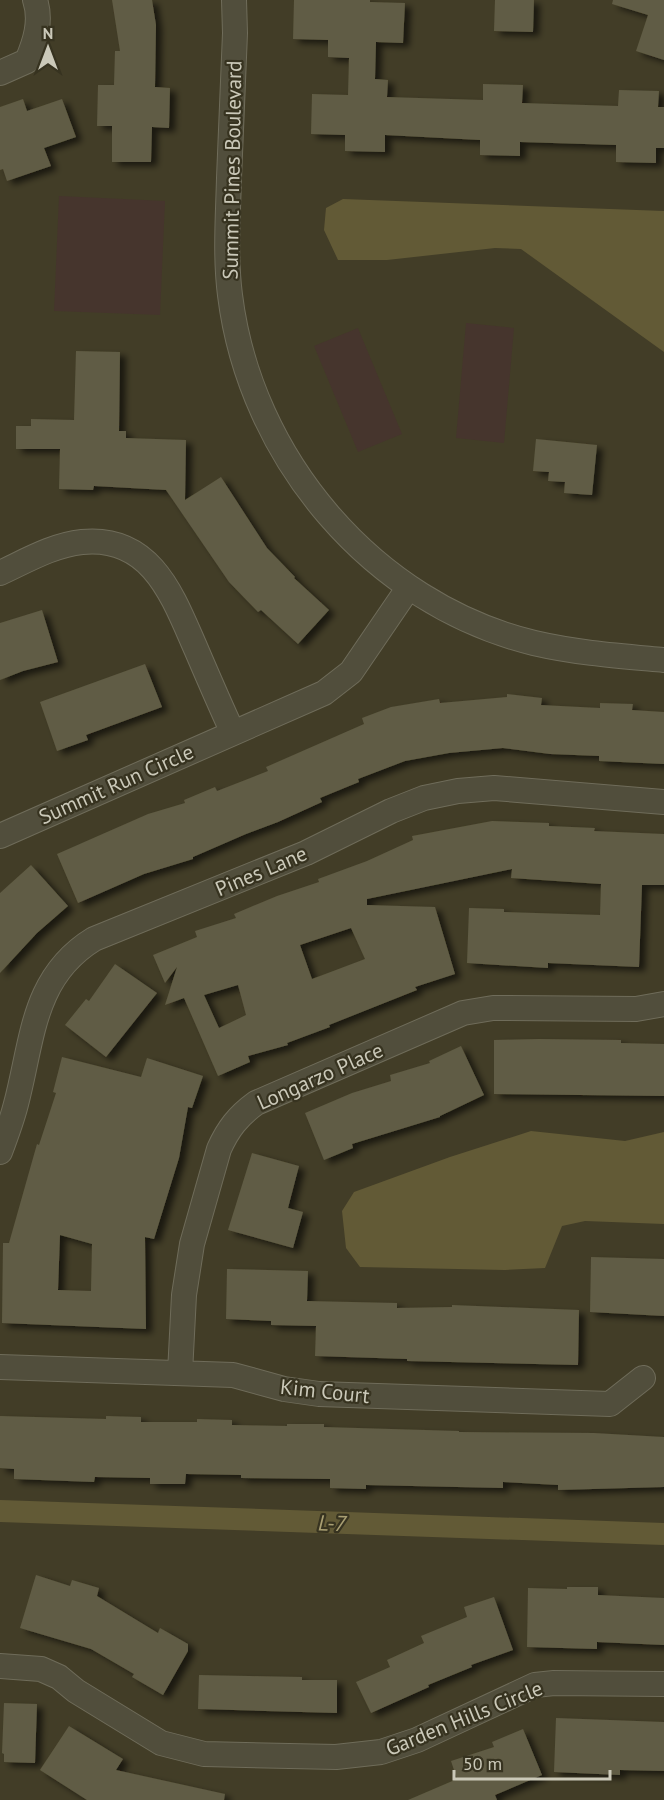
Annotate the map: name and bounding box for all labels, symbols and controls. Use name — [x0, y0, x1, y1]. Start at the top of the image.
north arrow — [18, 18, 78, 78]
text: N — [43, 23, 53, 43]
street label: Summit Pines Boulevard — [217, 60, 247, 280]
street label: Summit Run Circle — [34, 738, 198, 830]
street label: Pines Lane — [211, 840, 311, 902]
street label: Longarzo Place — [253, 1036, 387, 1116]
street label: Kim Court — [279, 1373, 371, 1409]
water label: L-7 — [317, 1509, 348, 1538]
street label: Garden Hills Circle — [382, 1674, 546, 1762]
scale bar — [454, 1743, 610, 1781]
text: 50 m — [463, 1752, 502, 1775]

